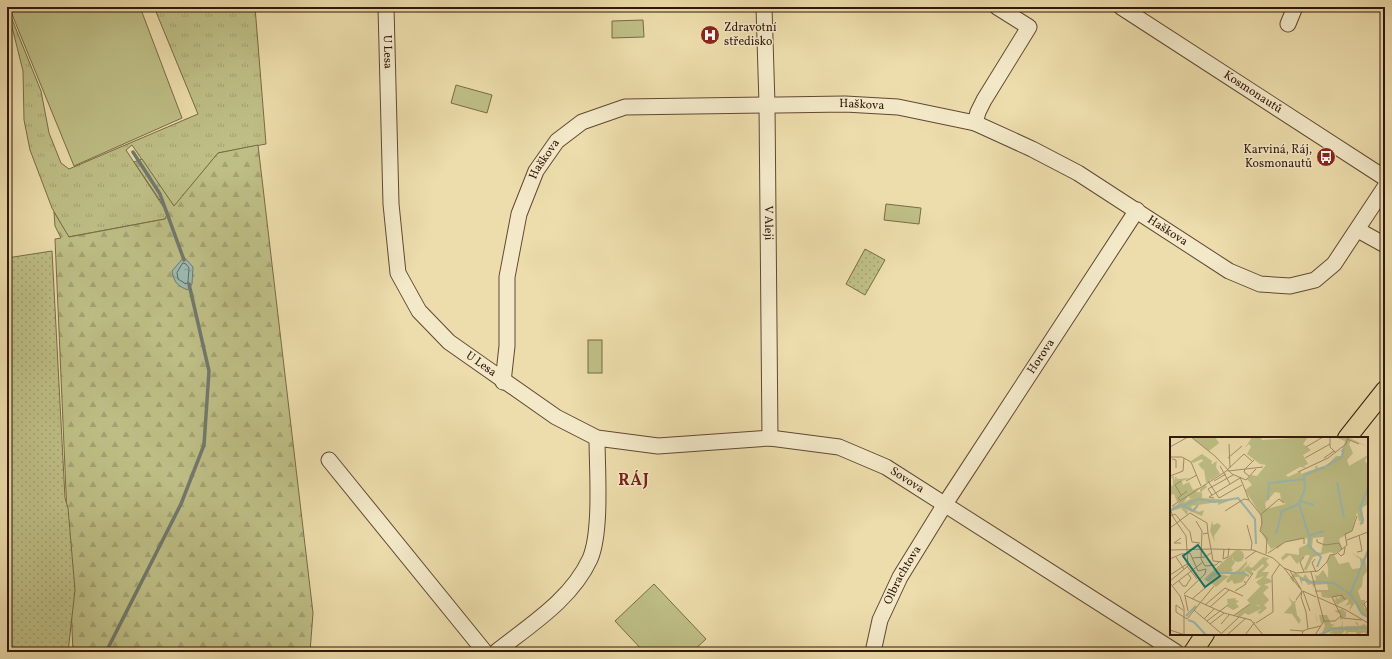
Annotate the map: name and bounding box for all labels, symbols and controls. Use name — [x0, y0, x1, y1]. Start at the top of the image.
place label: Zdravotní středisko — [724, 20, 777, 50]
hospital icon: Zdravotní středisko — [699, 24, 721, 46]
street label: U Lesa — [379, 35, 396, 69]
street label: Kosmonautů — [1220, 67, 1285, 117]
street label: Haškova — [839, 96, 885, 114]
street label: Haškova — [526, 136, 564, 182]
place label: Karviná, Ráj, Kosmonautů — [1244, 142, 1312, 172]
bus stop icon: Karviná, Ráj, Kosmonautů — [1315, 146, 1337, 168]
street label: V Aleji — [760, 205, 776, 241]
street label: Haškova — [1144, 212, 1191, 250]
street label: Horova — [1024, 336, 1059, 377]
street label: U Lesa — [462, 348, 500, 381]
inset map — [1170, 437, 1368, 635]
street label: Sovova — [887, 463, 927, 497]
district label: RÁJ — [618, 470, 650, 492]
street label: Olbrachtova — [880, 543, 925, 607]

